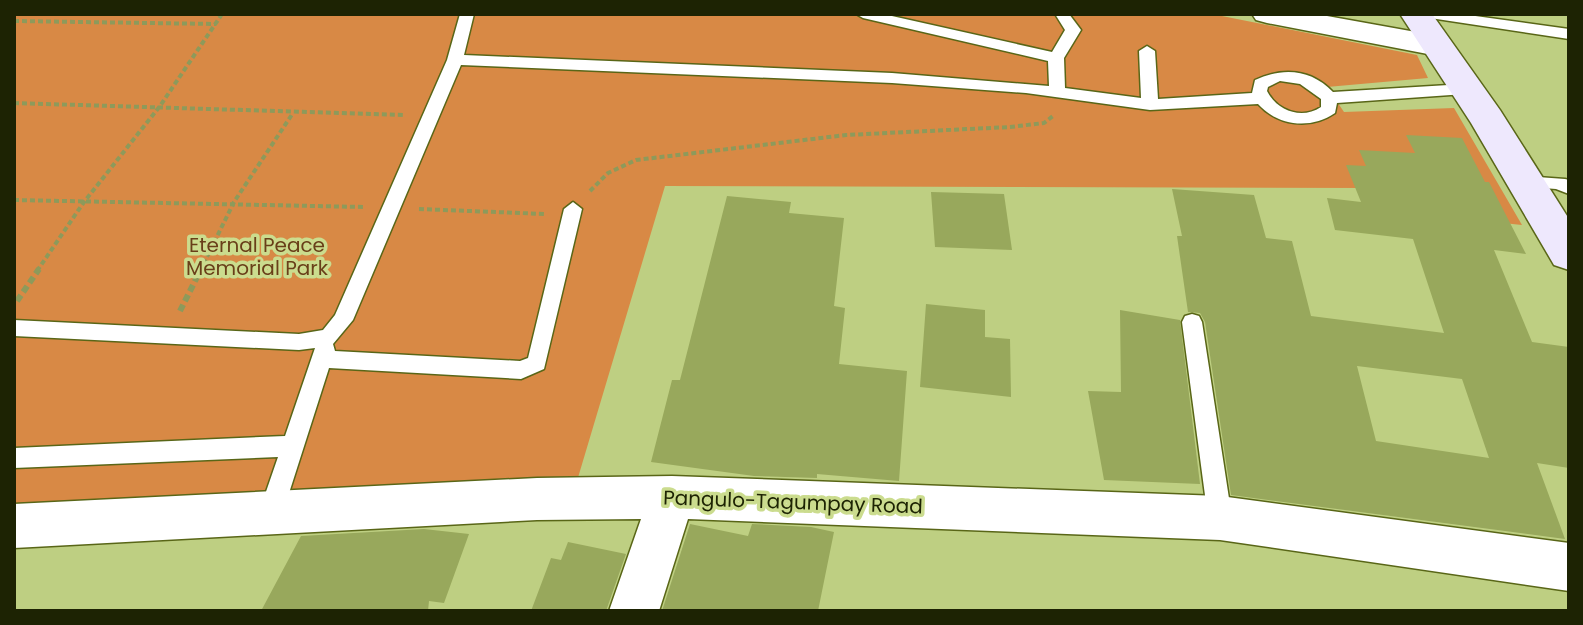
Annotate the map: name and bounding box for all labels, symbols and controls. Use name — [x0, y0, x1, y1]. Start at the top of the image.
park label: Eternal Peace Memorial Park — [186, 231, 329, 282]
street label: Pangulo-Tagumpay Road — [663, 483, 923, 521]

